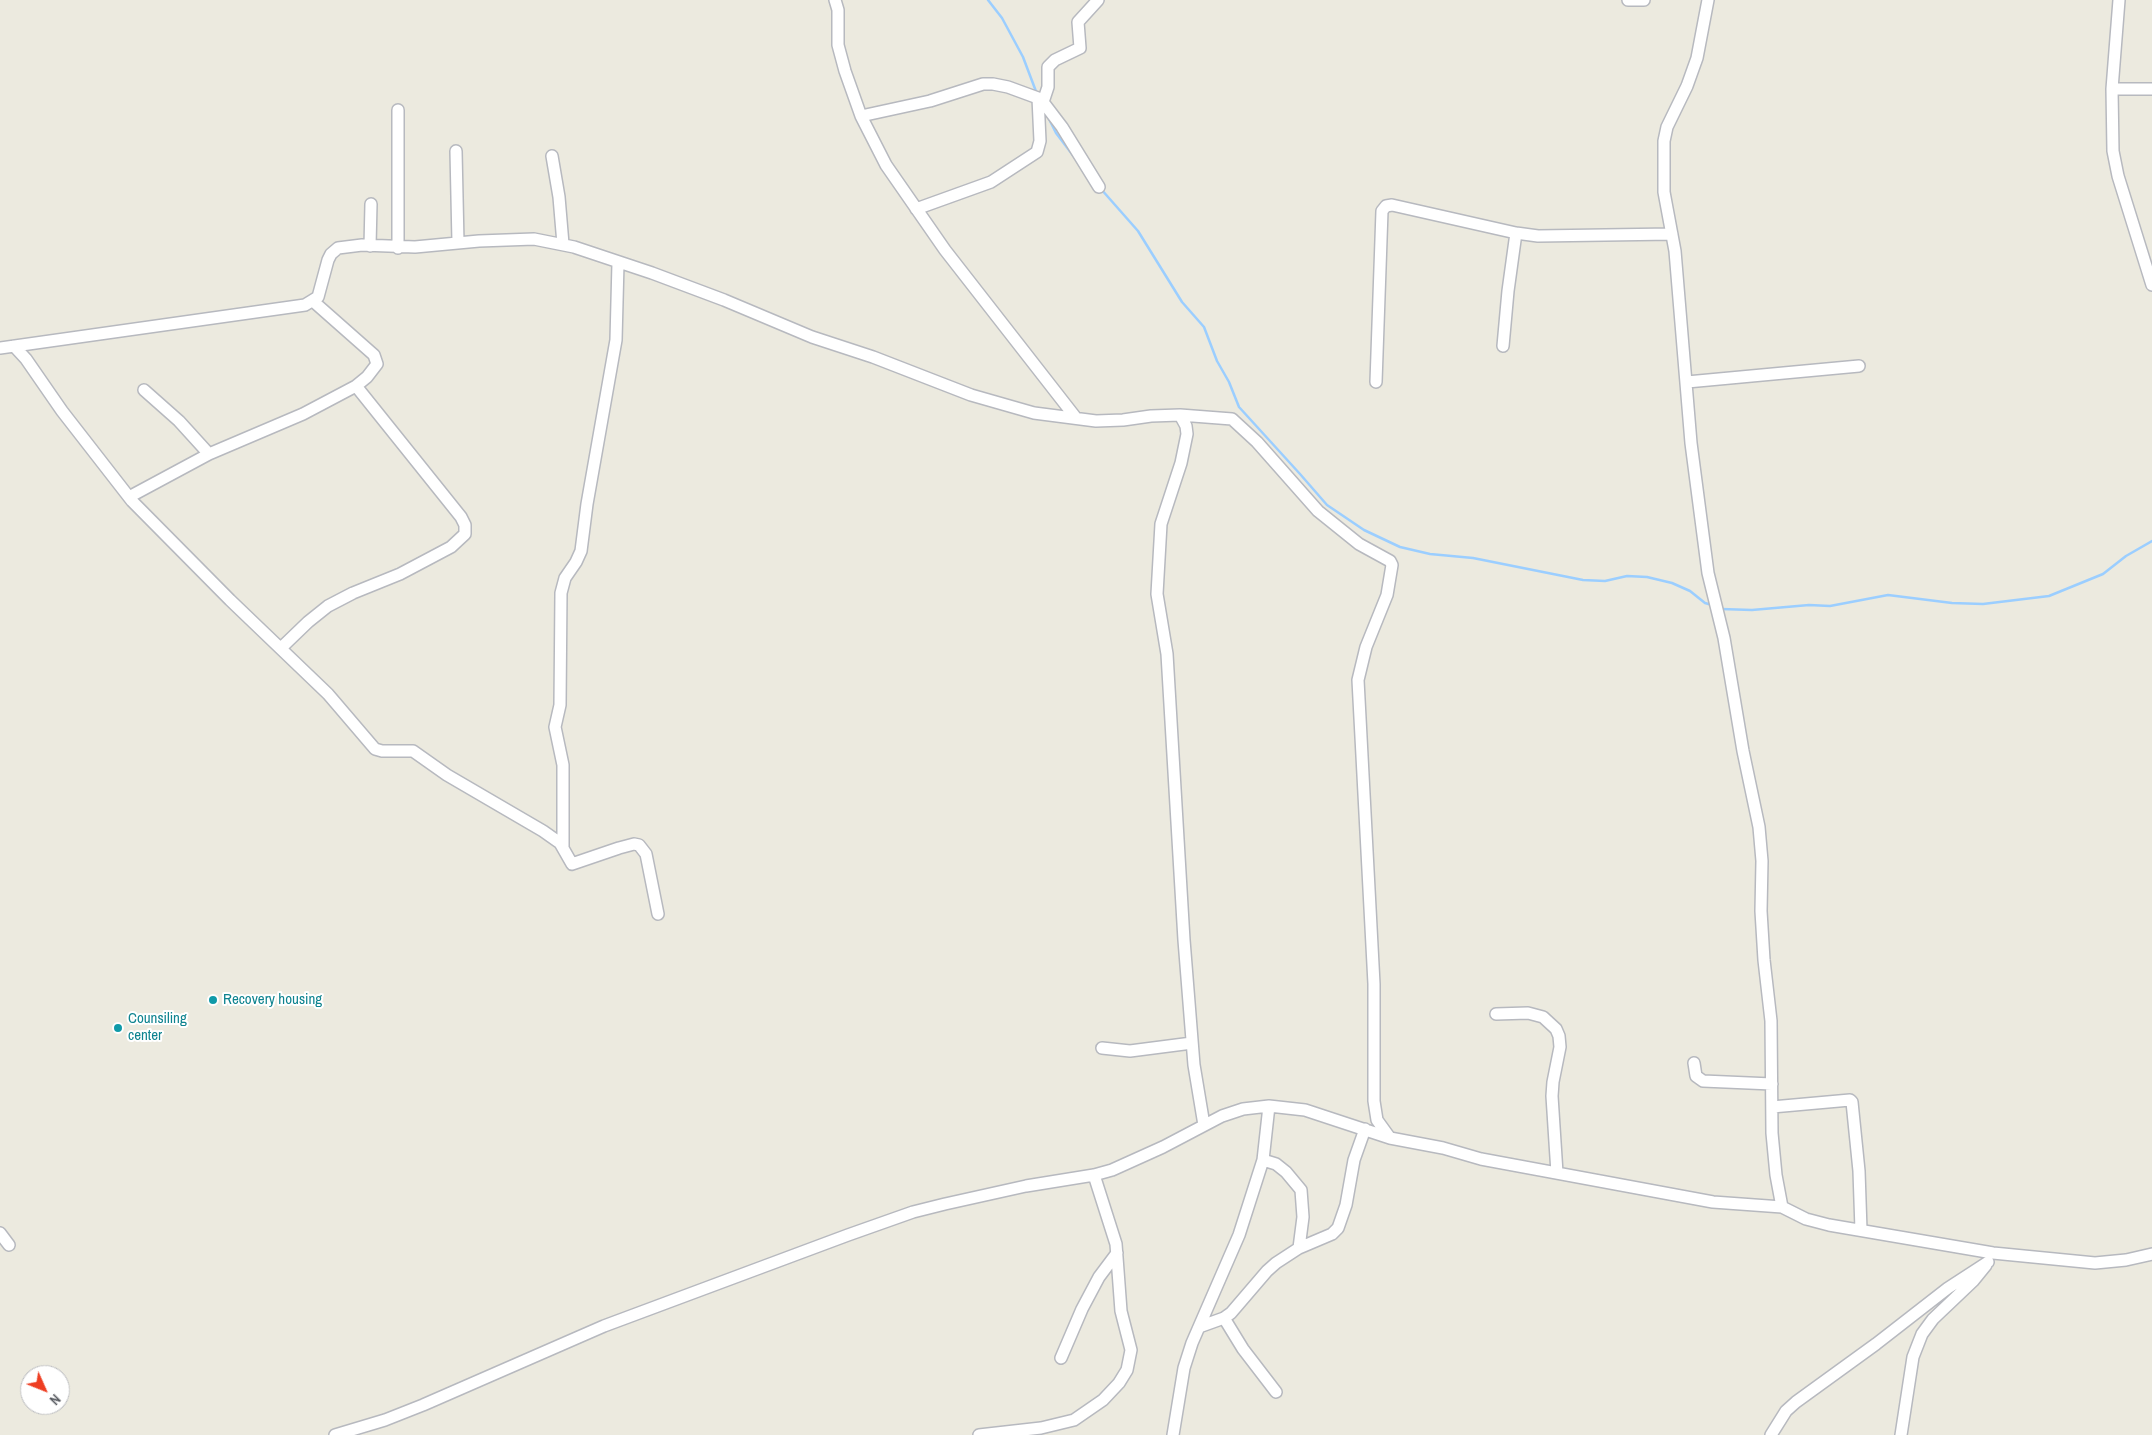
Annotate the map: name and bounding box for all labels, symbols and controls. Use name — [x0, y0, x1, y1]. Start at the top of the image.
place label: Recovery housing — [223, 991, 322, 1009]
marker: Recovery housing — [207, 994, 219, 1006]
place label: Counsiling center — [128, 1010, 187, 1045]
marker: Counsiling center — [112, 1022, 124, 1034]
north arrow — [20, 1365, 70, 1415]
text: N — [46, 1390, 64, 1409]

